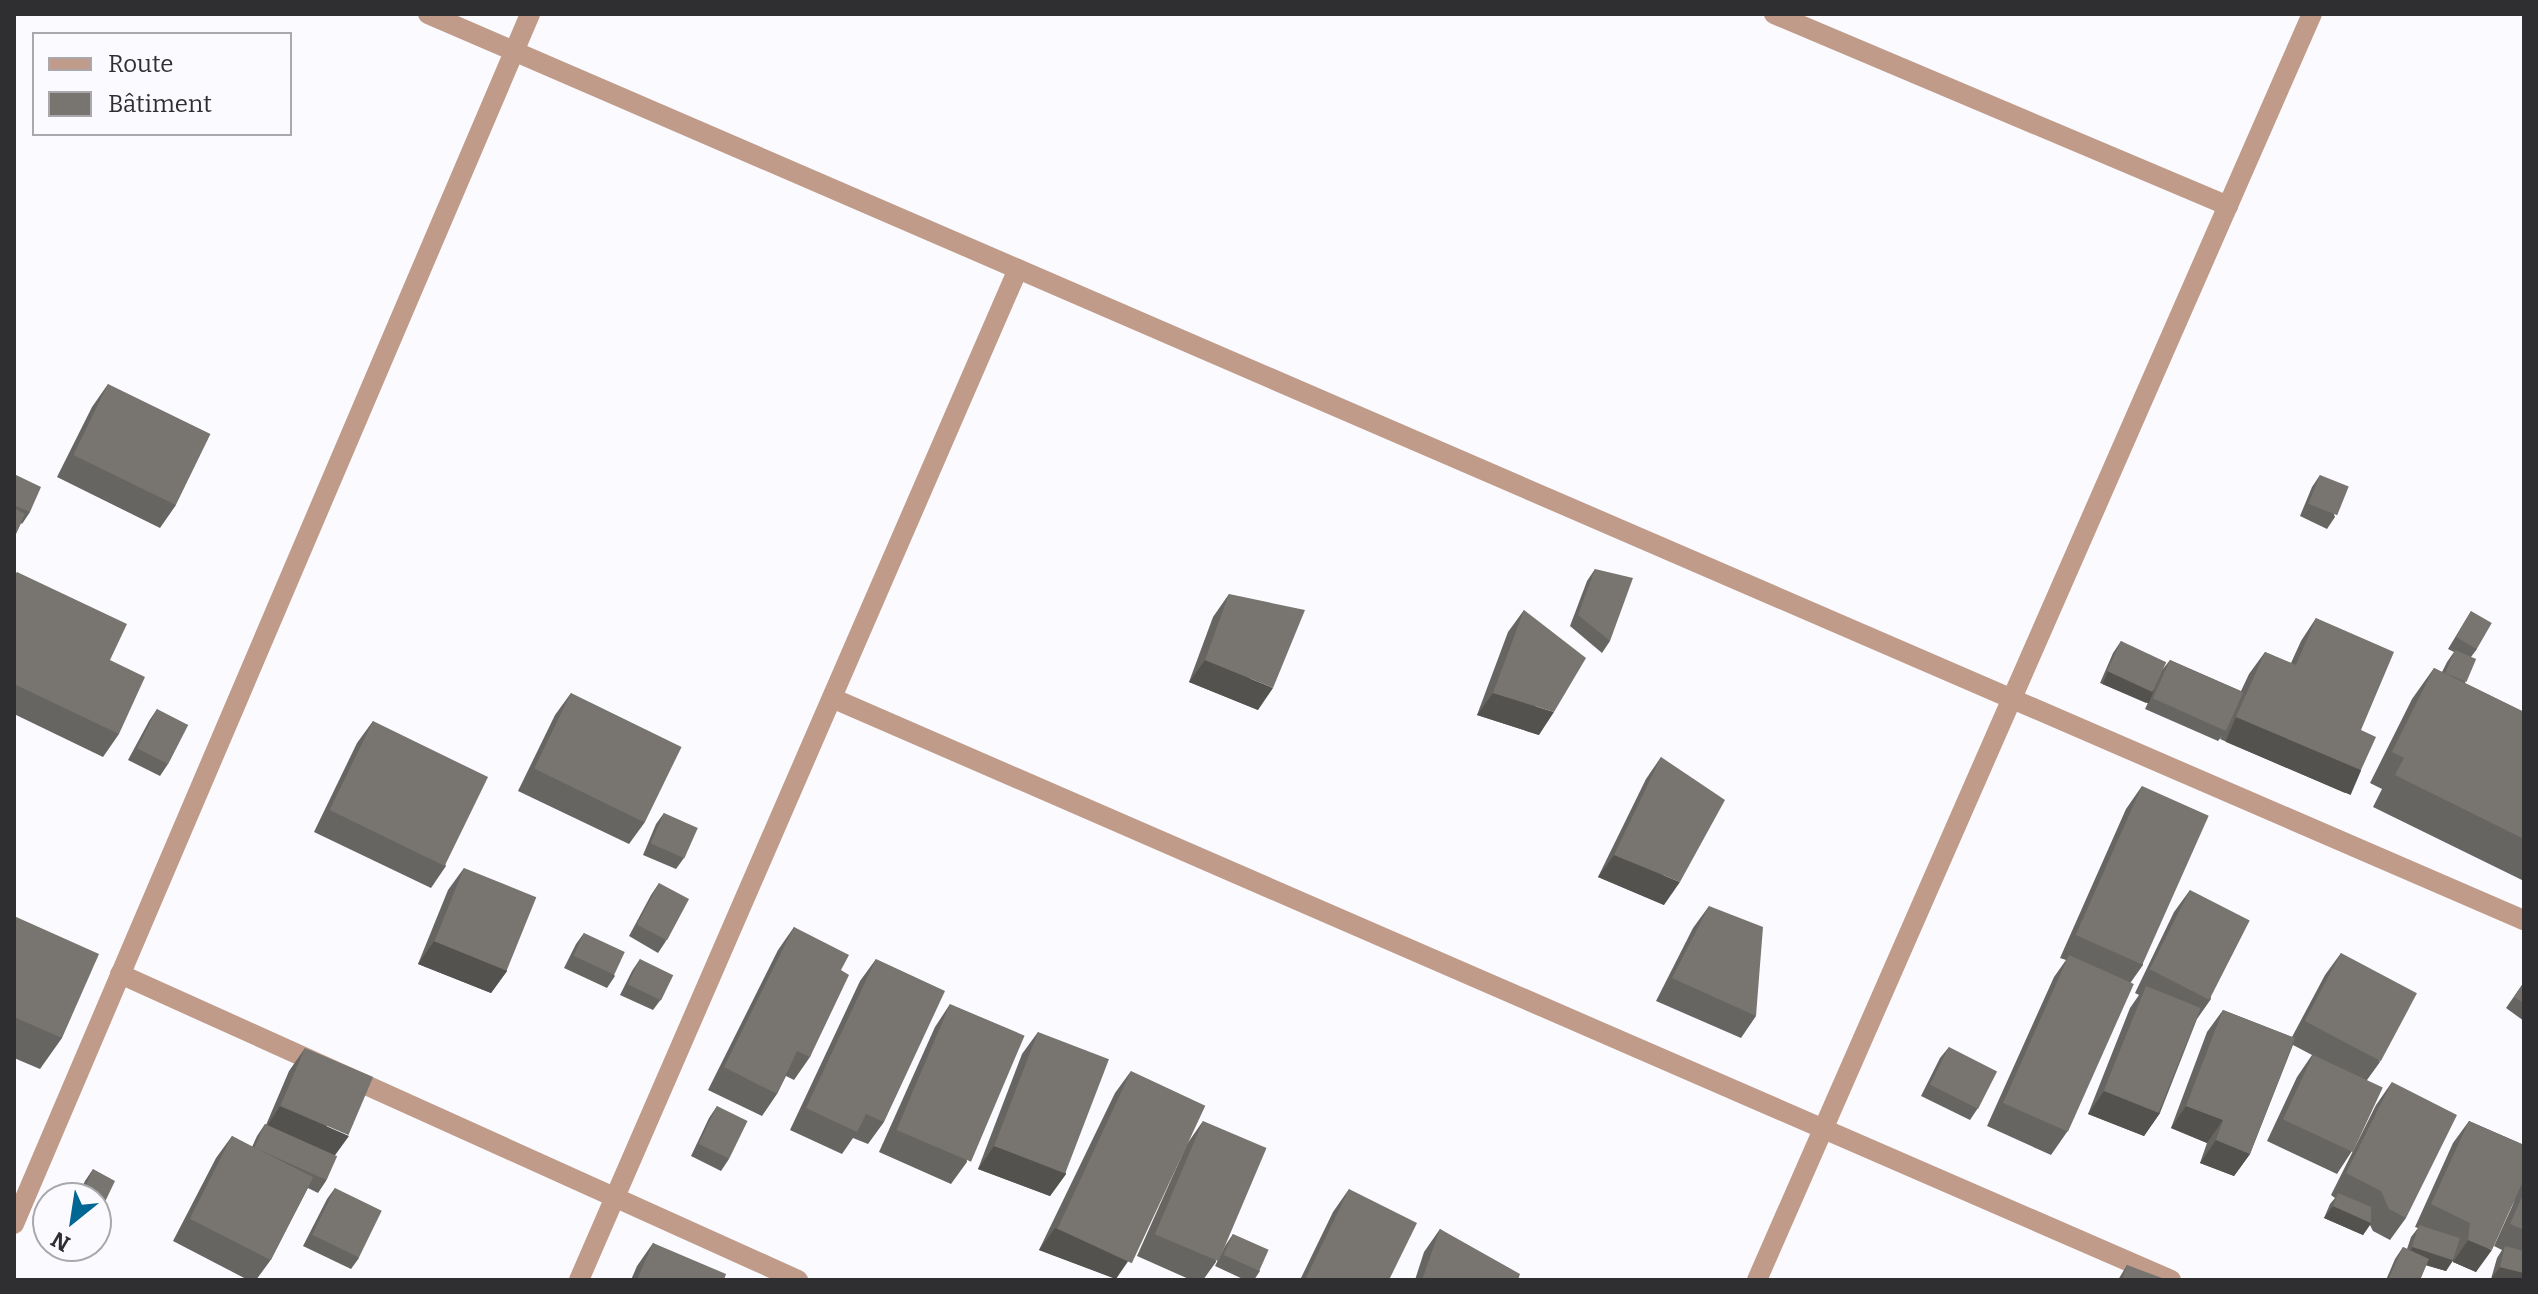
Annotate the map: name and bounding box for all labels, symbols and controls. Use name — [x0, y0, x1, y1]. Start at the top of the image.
legend — [32, 32, 292, 136]
text: Route — [108, 50, 173, 78]
text: Bâtiment — [108, 90, 212, 118]
north arrow — [32, 1182, 112, 1262]
text: N — [47, 1226, 75, 1257]

